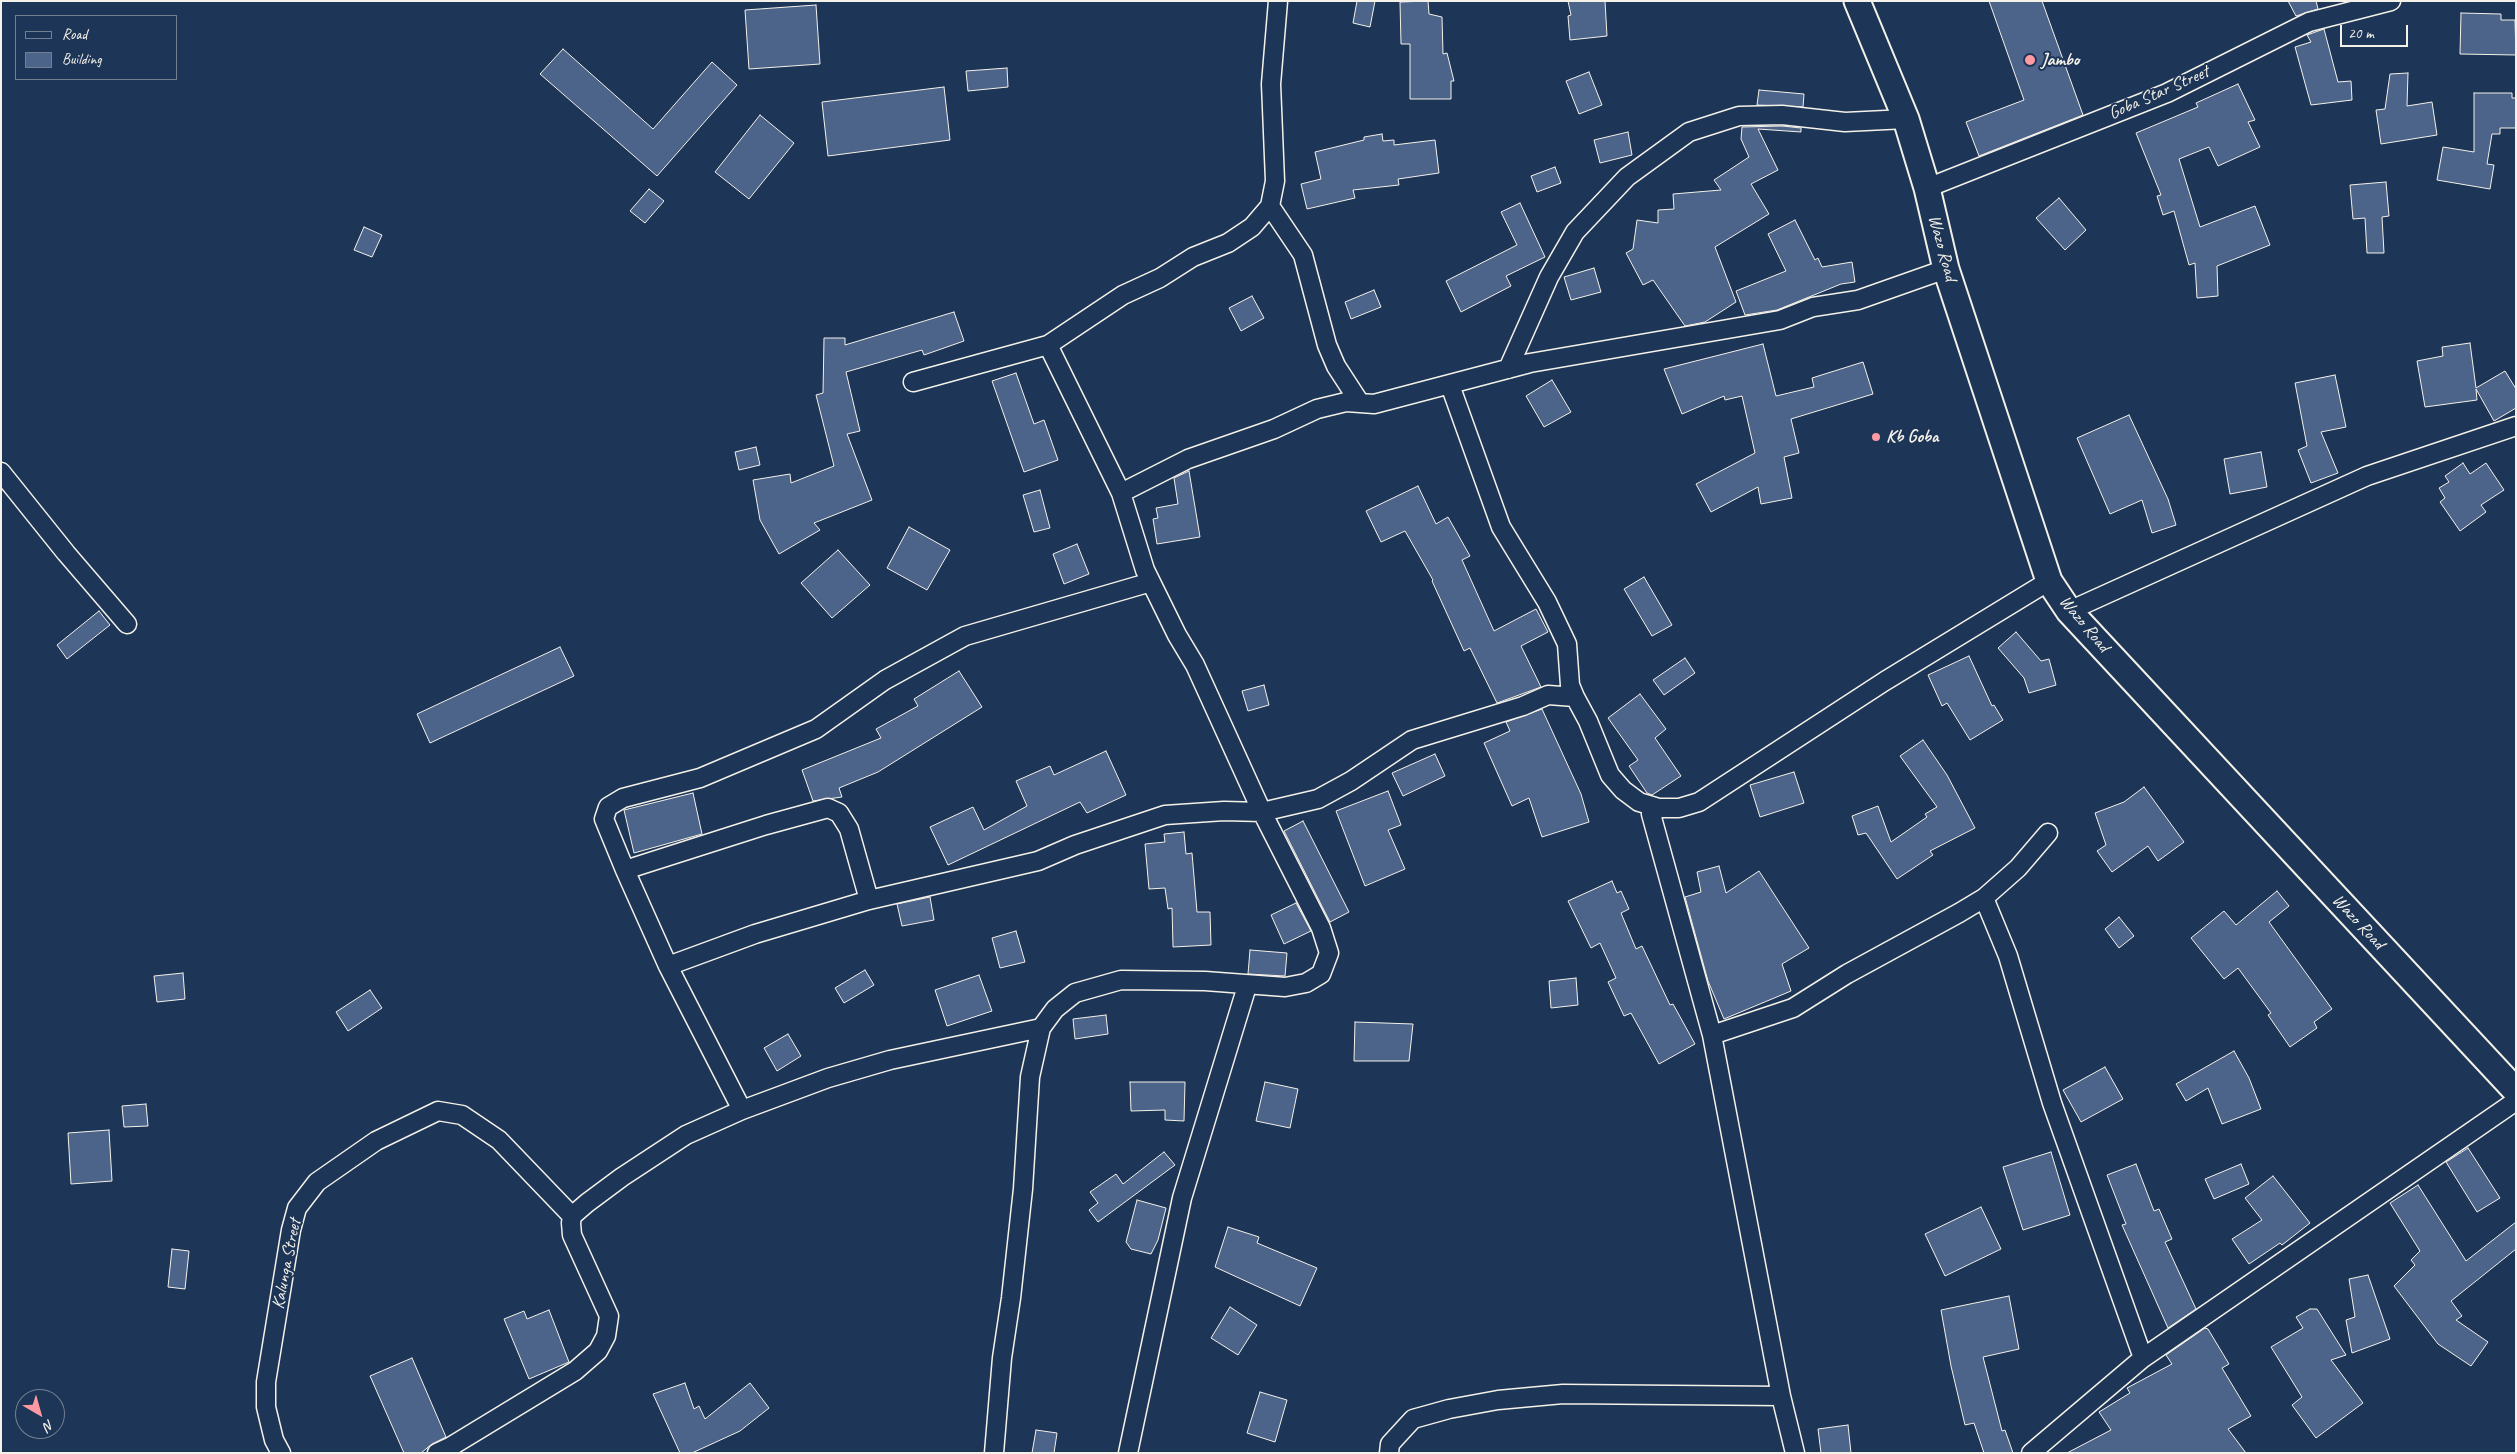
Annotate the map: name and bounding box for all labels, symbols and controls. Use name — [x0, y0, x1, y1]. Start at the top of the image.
legend — [15, 15, 178, 80]
scale bar — [2342, 15, 2410, 47]
text: 20 m — [2348, 24, 2374, 43]
text: Road — [62, 25, 87, 44]
place label: Jambo — [2041, 49, 2079, 71]
text: Building — [62, 50, 101, 69]
marker: Jambo — [2023, 53, 2037, 67]
street label: Goba Star Street — [2106, 61, 2212, 125]
street label: Wazo Road — [1923, 213, 1961, 283]
place label: Kb Goba — [1886, 426, 1938, 448]
marker: Kb Goba — [1870, 431, 1882, 443]
street label: Wazo Road — [2054, 591, 2114, 657]
street label: Wazo Road — [2327, 890, 2389, 954]
street label: Kalunga Street — [268, 1217, 306, 1311]
north arrow — [15, 1389, 65, 1439]
text: N — [40, 1416, 58, 1435]

